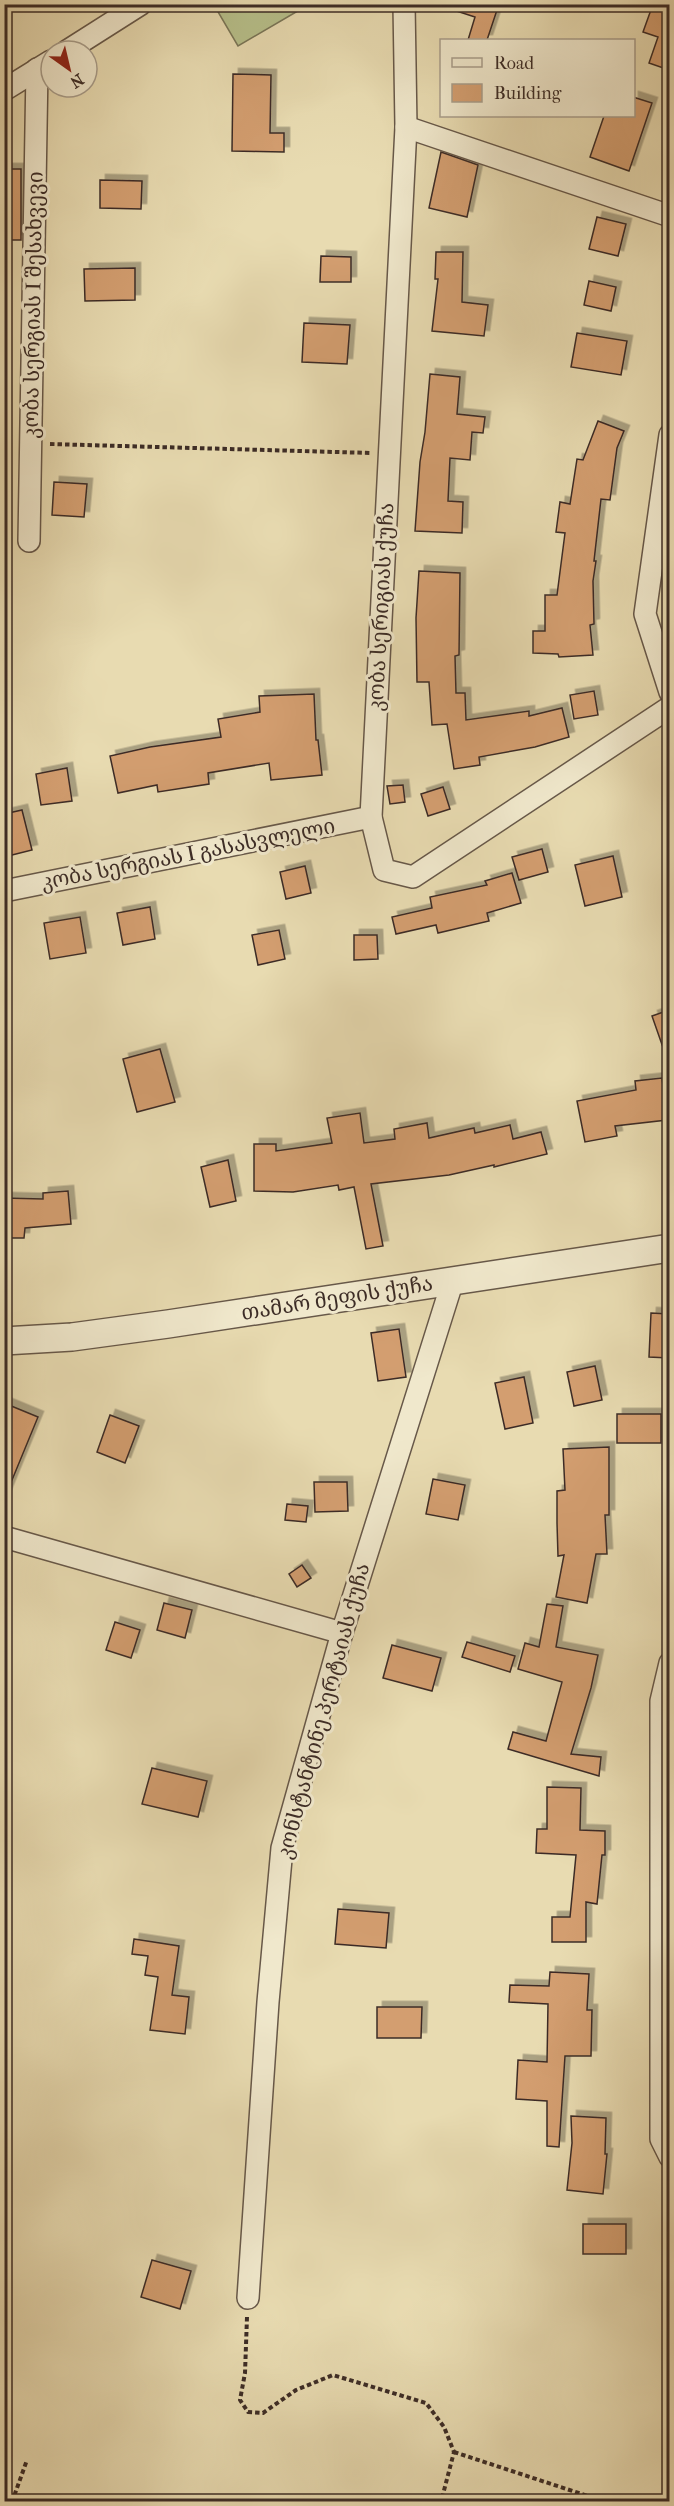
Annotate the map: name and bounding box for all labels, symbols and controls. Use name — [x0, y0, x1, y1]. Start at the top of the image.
north arrow — [39, 39, 99, 99]
legend — [440, 39, 635, 117]
text: Road — [494, 53, 534, 74]
text: N — [66, 70, 87, 93]
text: Building — [494, 83, 562, 104]
street label: კობა სერგიას I შესახვევი — [19, 171, 48, 439]
street label: კობა სერიგიას ქუჩა — [364, 502, 399, 712]
street label: კობა სერგიას I გასასვლელი — [39, 814, 337, 895]
street label: თამარ მეფის ქუჩა — [240, 1271, 435, 1326]
street label: კონსტანტინე პერტაიას ქუჩა — [272, 1560, 375, 1862]

